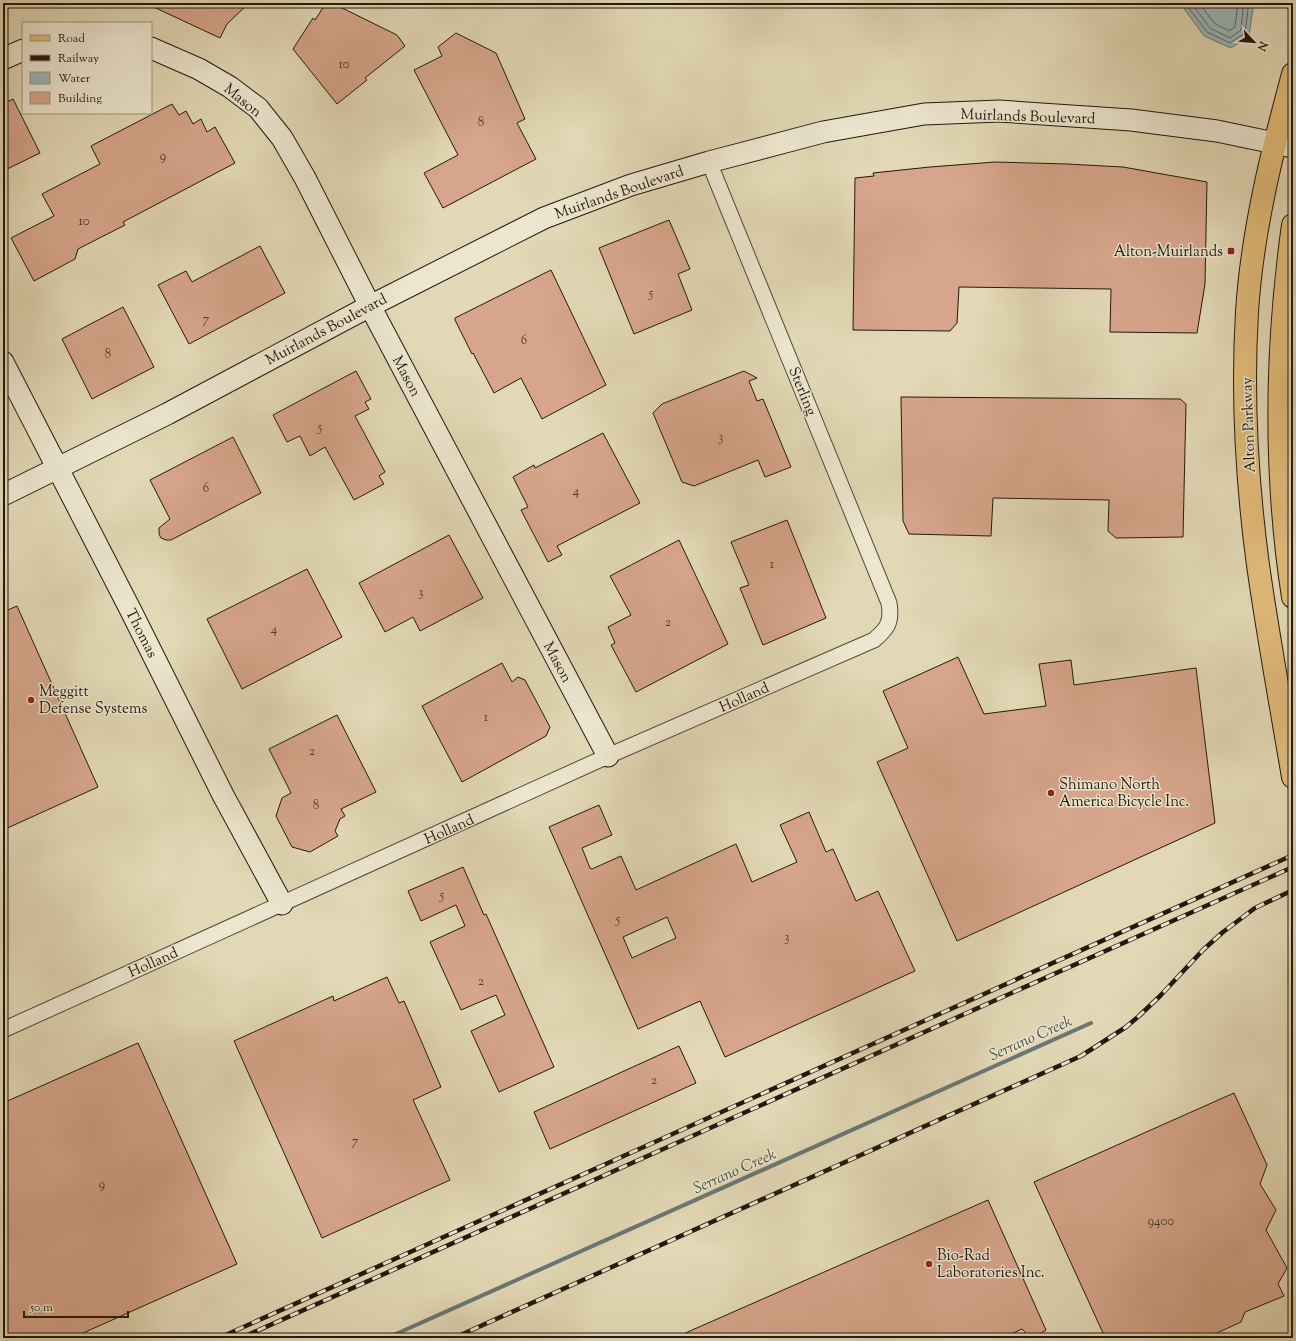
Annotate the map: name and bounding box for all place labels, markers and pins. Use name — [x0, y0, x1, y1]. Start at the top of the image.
place label: Alton-Muirlands — [1114, 242, 1223, 263]
marker: Alton-Muirlands — [1226, 246, 1236, 256]
place label: Meggitt Defense Systems — [39, 682, 148, 720]
marker: Meggitt Defense Systems — [26, 695, 36, 705]
place label: Shimano North America Bicycle Inc. — [1059, 775, 1189, 813]
marker: Shimano North America Bicycle Inc. — [1046, 788, 1056, 798]
place label: Bio-Rad Laboratories Inc. — [937, 1246, 1045, 1284]
marker: Bio-Rad Laboratories Inc. — [924, 1259, 934, 1269]

